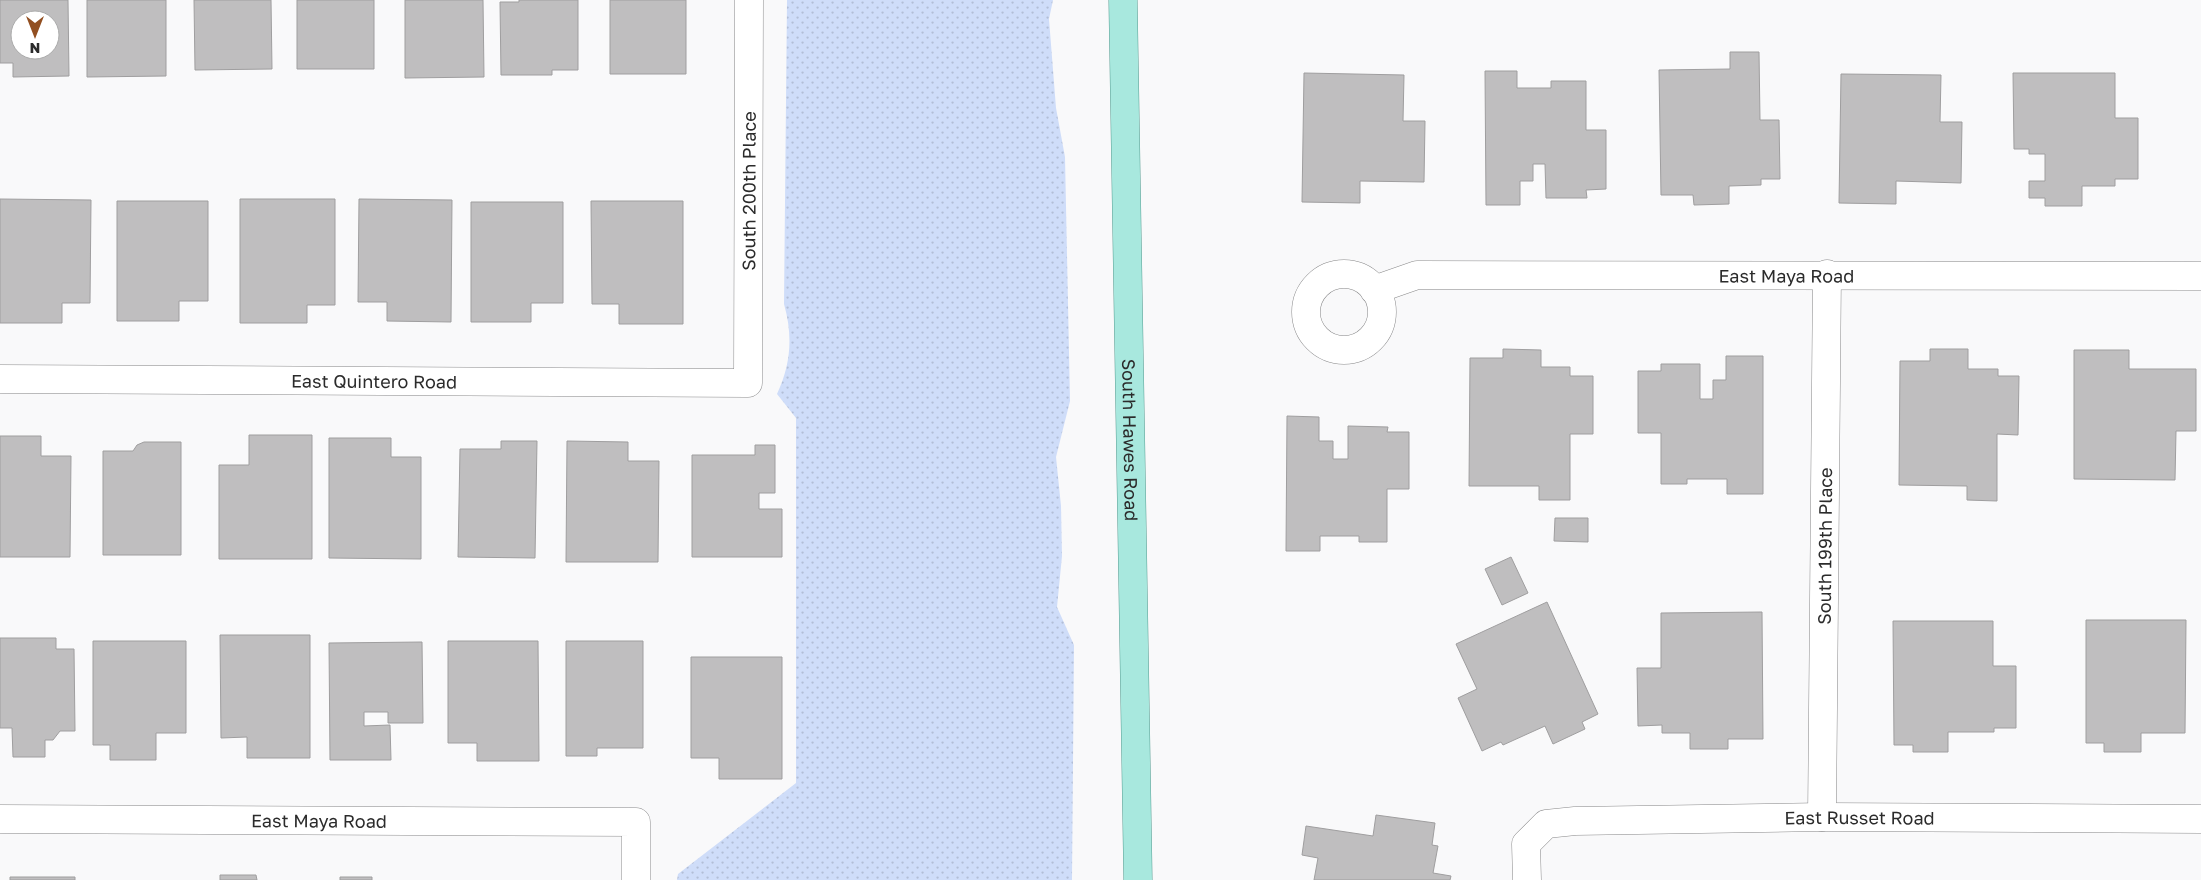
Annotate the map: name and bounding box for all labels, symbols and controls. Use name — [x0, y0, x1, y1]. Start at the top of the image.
north arrow — [10, 10, 60, 60]
text: N — [30, 40, 40, 57]
street label: South 200th Place — [737, 111, 760, 271]
street label: East Maya Road — [1719, 264, 1854, 287]
street label: South Hawes Road — [1118, 358, 1143, 521]
street label: East Quintero Road — [291, 370, 457, 392]
street label: South 199th Place — [1813, 467, 1836, 625]
street label: East Russet Road — [1784, 806, 1935, 829]
street label: East Maya Road — [251, 809, 387, 832]

